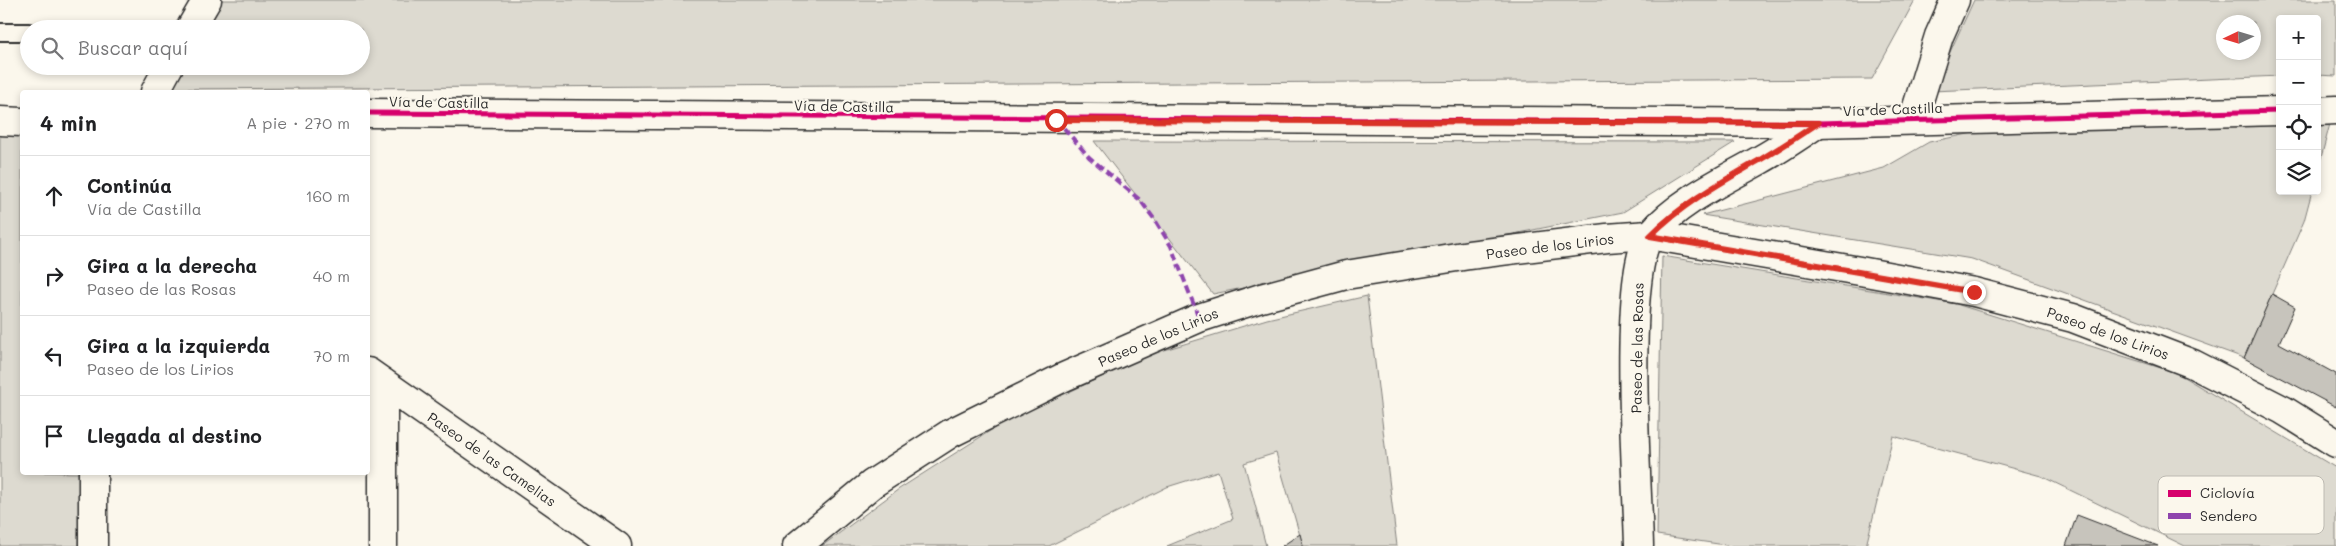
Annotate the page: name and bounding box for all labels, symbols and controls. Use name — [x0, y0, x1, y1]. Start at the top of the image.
north arrow — [2216, 15, 2261, 60]
map controls — [2276, 15, 2321, 195]
button: + — [2276, 15, 2321, 60]
search box — [20, 20, 370, 75]
icon: search — [38, 34, 66, 62]
text: Buscar aquí — [78, 35, 188, 60]
button: − — [2276, 60, 2321, 105]
street label: Vía de Castilla — [389, 92, 489, 112]
street label: Vía de Castilla — [794, 96, 894, 116]
street label: Vía de Castilla — [1843, 98, 1943, 120]
button: locate — [2276, 105, 2321, 150]
text: 4 min — [40, 109, 97, 136]
route start — [1045, 109, 1068, 132]
text: A pie · 270 m — [246, 112, 350, 133]
button: layers — [2276, 150, 2321, 195]
text: Continúa — [87, 173, 172, 198]
icon: ahead — [40, 182, 68, 210]
text: 160 m — [305, 185, 350, 206]
text: Vía de Castilla — [87, 198, 202, 219]
street label: Paseo de los Lirios — [1485, 229, 1615, 263]
text: Gira a la derecha — [87, 253, 257, 278]
icon: right — [40, 262, 68, 290]
text: 40 m — [313, 265, 350, 286]
text: Paseo de las Rosas — [87, 278, 236, 299]
route end — [1963, 281, 1986, 304]
street label: Paseo de las Rosas — [1626, 283, 1648, 413]
street label: Paseo de los Lirios — [2044, 302, 2172, 364]
street label: Paseo de los Lirios — [1095, 303, 1221, 371]
text: Gira a la izquierda — [87, 333, 270, 358]
icon: left — [40, 342, 68, 370]
text: 70 m — [313, 345, 350, 366]
text: Paseo de los Lirios — [87, 358, 234, 379]
street label: Paseo de las Camelias — [424, 407, 560, 511]
icon: arrive — [40, 422, 68, 450]
text: Llegada al destino — [87, 423, 262, 448]
legend — [2158, 476, 2324, 534]
text: Ciclovía — [2200, 483, 2255, 502]
text: Sendero — [2200, 506, 2257, 525]

